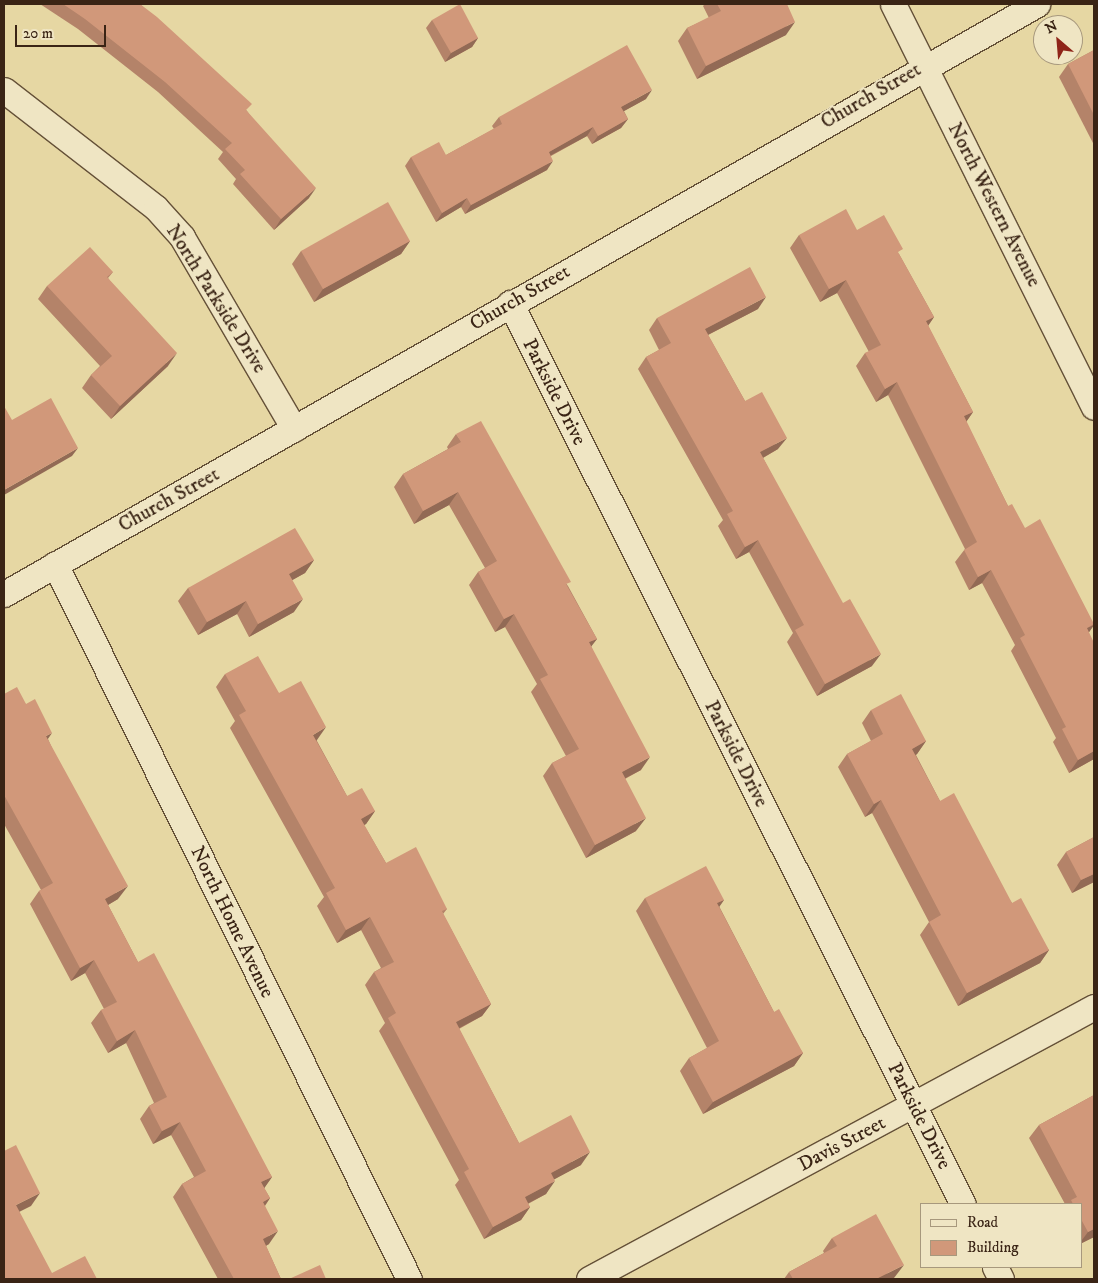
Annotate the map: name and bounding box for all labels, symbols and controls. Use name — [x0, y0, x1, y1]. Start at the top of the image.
scale bar — [18, 15, 109, 47]
north arrow — [1033, 15, 1083, 65]
text: N — [1042, 17, 1061, 38]
text: 20 m — [23, 24, 53, 43]
street label: Church Street — [817, 58, 925, 134]
street label: North Western Avenue — [942, 119, 1046, 291]
street label: North Parkside Drive — [161, 220, 271, 378]
street label: Church Street — [466, 260, 574, 336]
street label: Parkside Drive — [517, 335, 591, 449]
street label: Church Street — [114, 463, 224, 537]
street label: Parkside Drive — [699, 697, 773, 811]
street label: North Home Avenue — [185, 842, 279, 1002]
street label: Parkside Drive — [882, 1059, 956, 1173]
street label: Davis Street — [794, 1111, 890, 1177]
legend — [920, 1203, 1083, 1268]
text: Road — [967, 1213, 998, 1232]
text: Building — [967, 1238, 1019, 1257]

